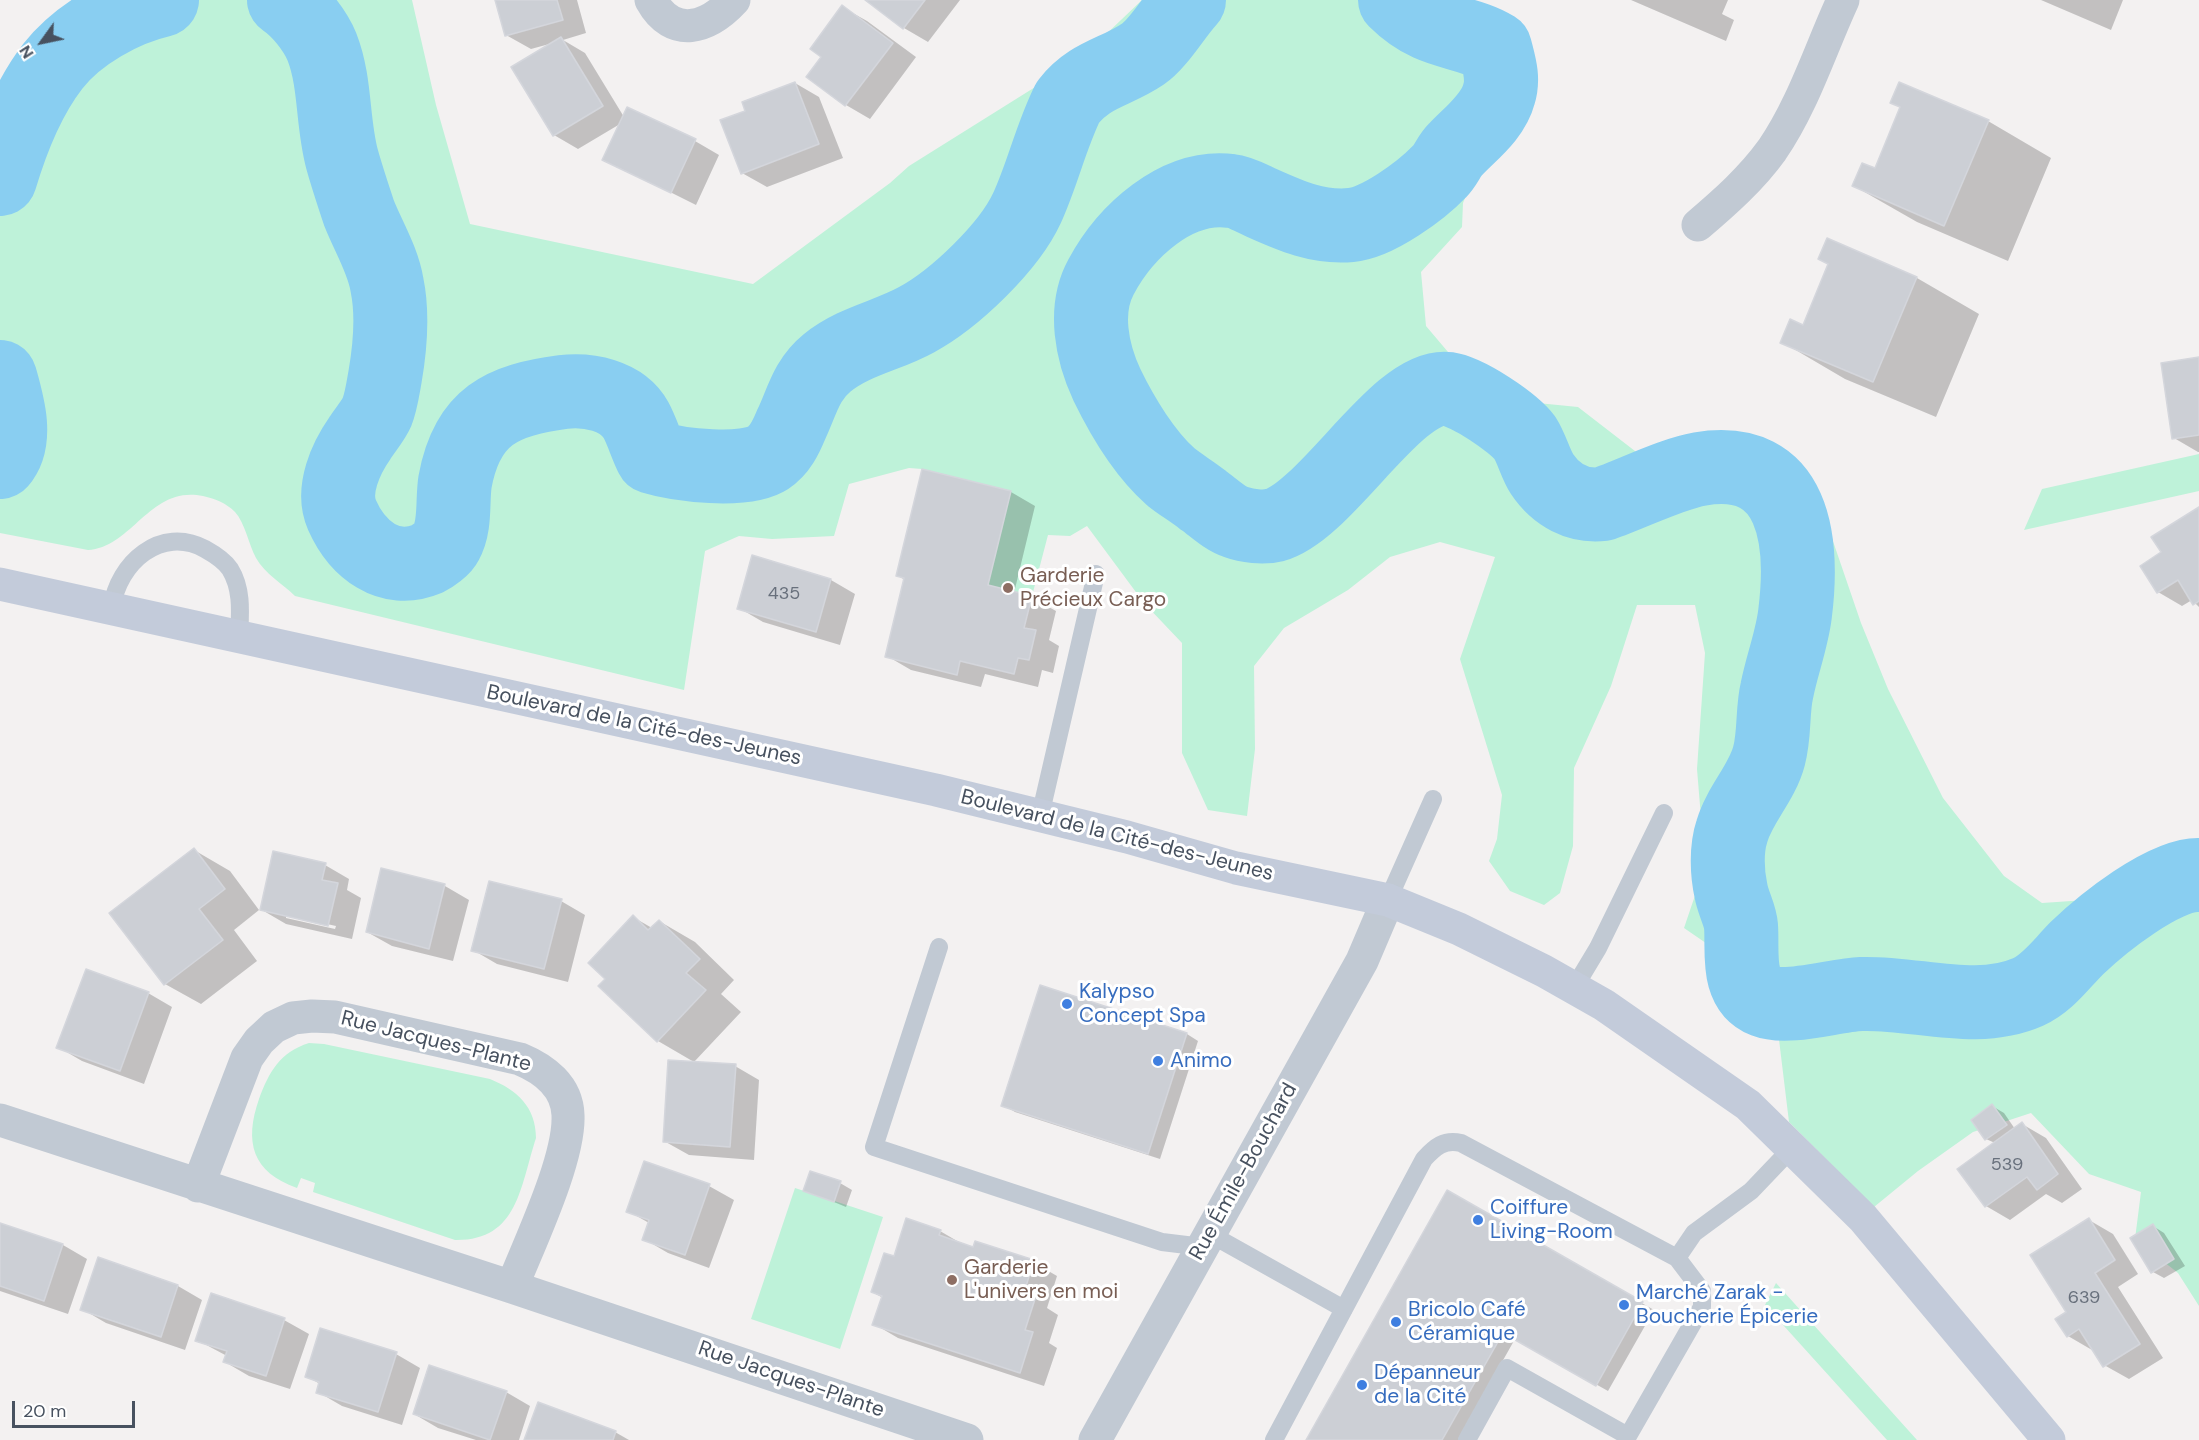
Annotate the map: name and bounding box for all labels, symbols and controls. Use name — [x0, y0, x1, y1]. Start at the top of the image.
north arrow — [12, 12, 72, 72]
text: N — [15, 41, 38, 63]
place label: Garderie Précieux Cargo — [1020, 563, 1166, 613]
marker: Garderie Précieux Cargo — [1001, 581, 1015, 595]
house number: 435 — [768, 583, 800, 605]
street label: Boulevard de la Cité-des-Jeunes — [484, 680, 804, 772]
street label: Boulevard de la Cité-des-Jeunes — [958, 785, 1276, 887]
place label: Kalypso Concept Spa — [1079, 979, 1206, 1029]
marker: Kalypso Concept Spa — [1060, 997, 1074, 1011]
street label: Rue Jacques-Plante — [338, 1006, 534, 1078]
place label: Animo — [1170, 1048, 1232, 1074]
marker: Animo — [1151, 1054, 1165, 1068]
street label: Rue Émile-Bouchard — [1185, 1079, 1303, 1265]
house number: 539 — [1991, 1154, 2023, 1176]
place label: Coiffure Living-Room — [1490, 1195, 1613, 1245]
marker: Coiffure Living-Room — [1471, 1213, 1485, 1227]
place label: Garderie L'univers en moi — [964, 1255, 1118, 1305]
marker: Garderie L'univers en moi — [945, 1273, 959, 1287]
place label: Marché Zarak - Boucherie Épicerie — [1636, 1280, 1818, 1330]
house number: 639 — [2068, 1287, 2100, 1309]
place label: Bricolo Café Céramique — [1408, 1297, 1526, 1347]
marker: Marché Zarak - Boucherie Épicerie — [1617, 1298, 1631, 1312]
marker: Bricolo Café Céramique — [1389, 1315, 1403, 1329]
street label: Rue Jacques-Plante — [695, 1336, 887, 1424]
place label: Dépanneur de la Cité — [1374, 1360, 1481, 1410]
marker: Dépanneur de la Cité — [1355, 1378, 1369, 1392]
scale bar — [15, 1389, 138, 1427]
text: 20 m — [23, 1399, 66, 1423]

